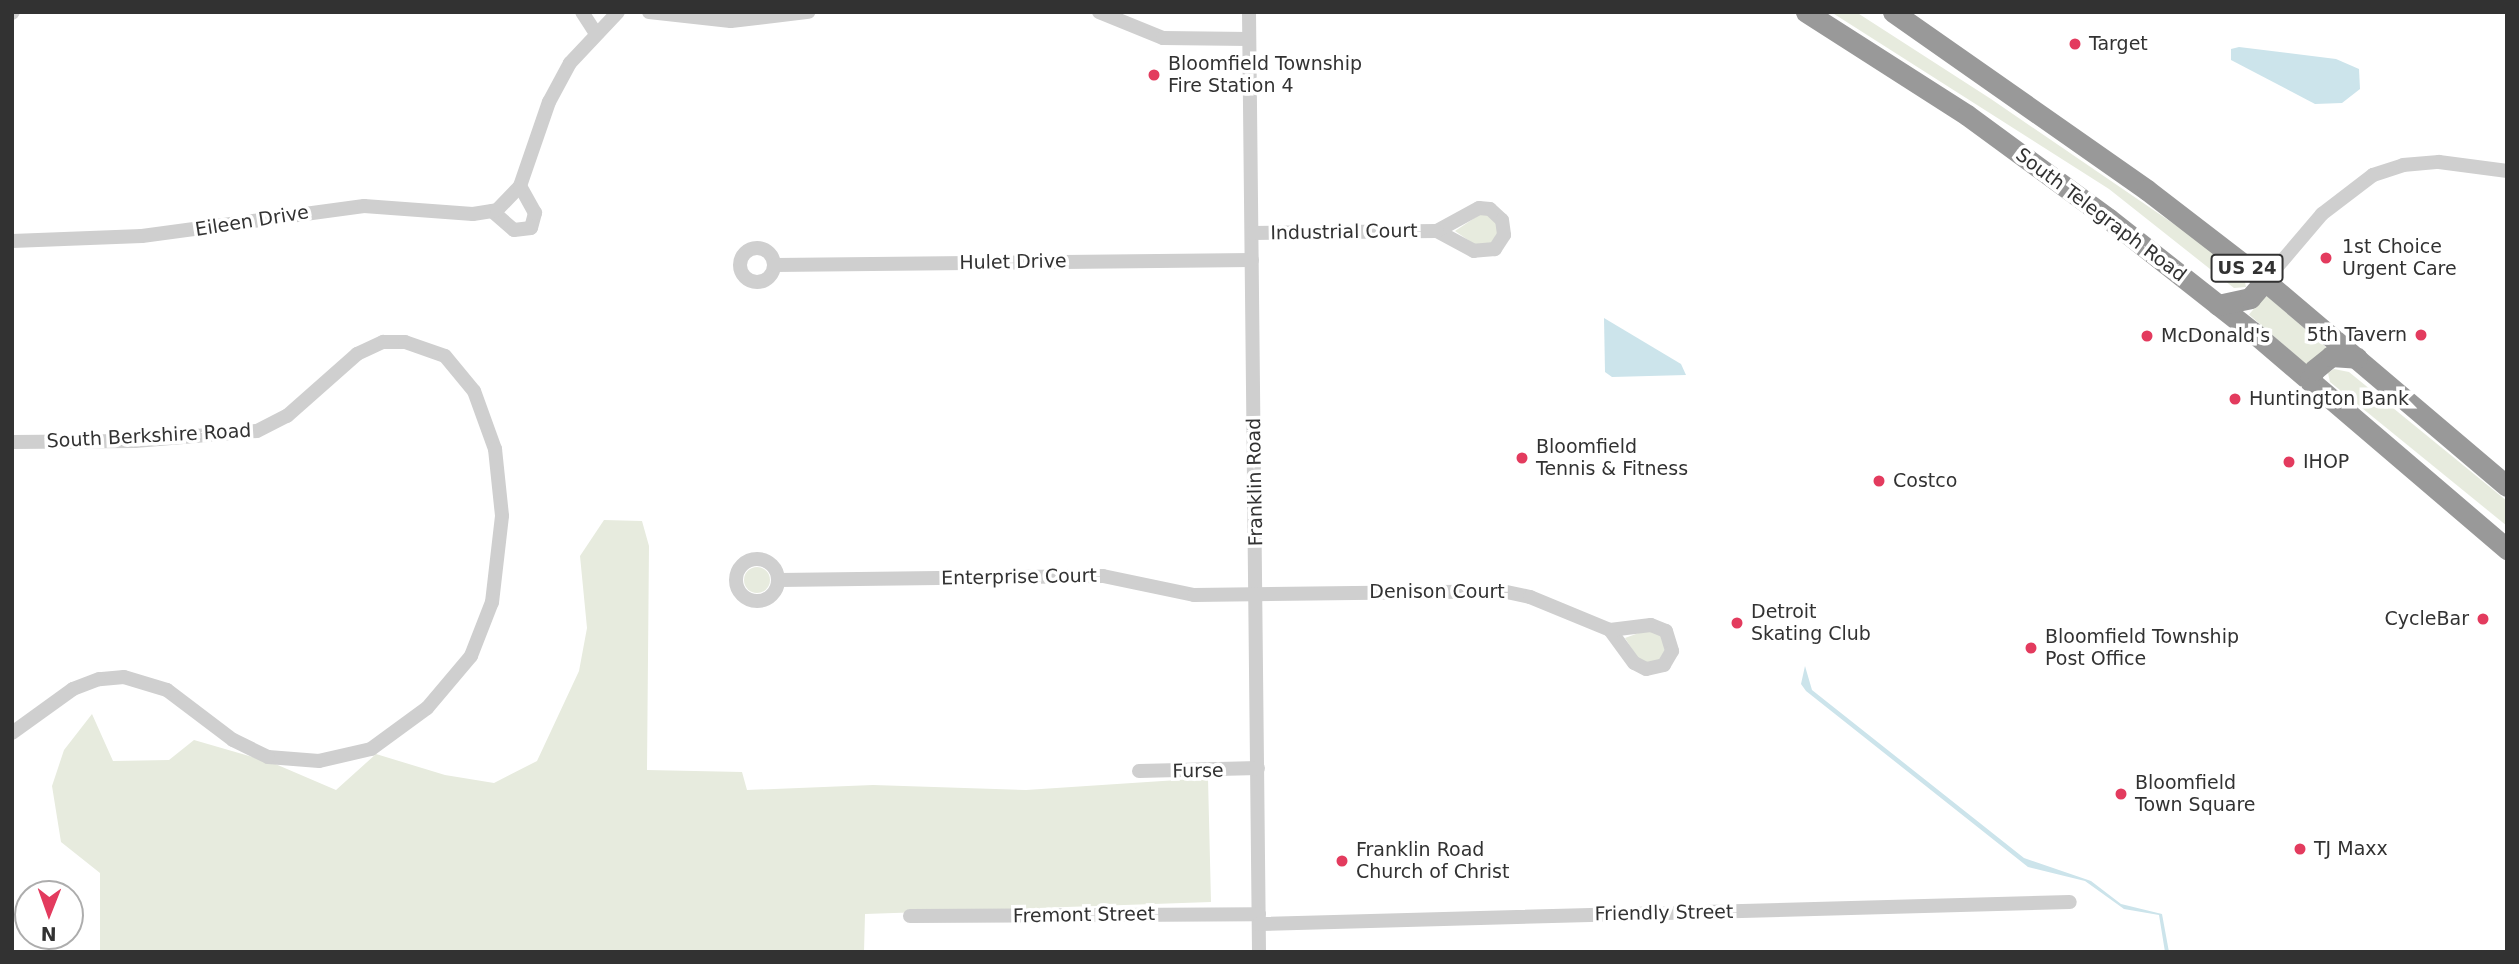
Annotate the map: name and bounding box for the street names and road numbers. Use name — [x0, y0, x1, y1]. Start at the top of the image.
street label: South Telegraph Road — [2011, 143, 2191, 287]
street label: Eileen Drive — [194, 201, 310, 241]
street label: Industrial Court — [1270, 219, 1418, 245]
street label: Hulet Drive — [959, 250, 1067, 274]
road number: US 24 — [2210, 254, 2284, 282]
street label: Franklin Road — [1242, 418, 1268, 546]
street label: South Berkshire Road — [46, 419, 252, 453]
street label: Enterprise Court — [941, 564, 1097, 590]
street label: Denison Court — [1369, 581, 1505, 603]
street label: Furse — [1172, 759, 1224, 783]
street label: Friendly Street — [1594, 900, 1734, 926]
street label: Fremont Street — [1013, 902, 1155, 928]

